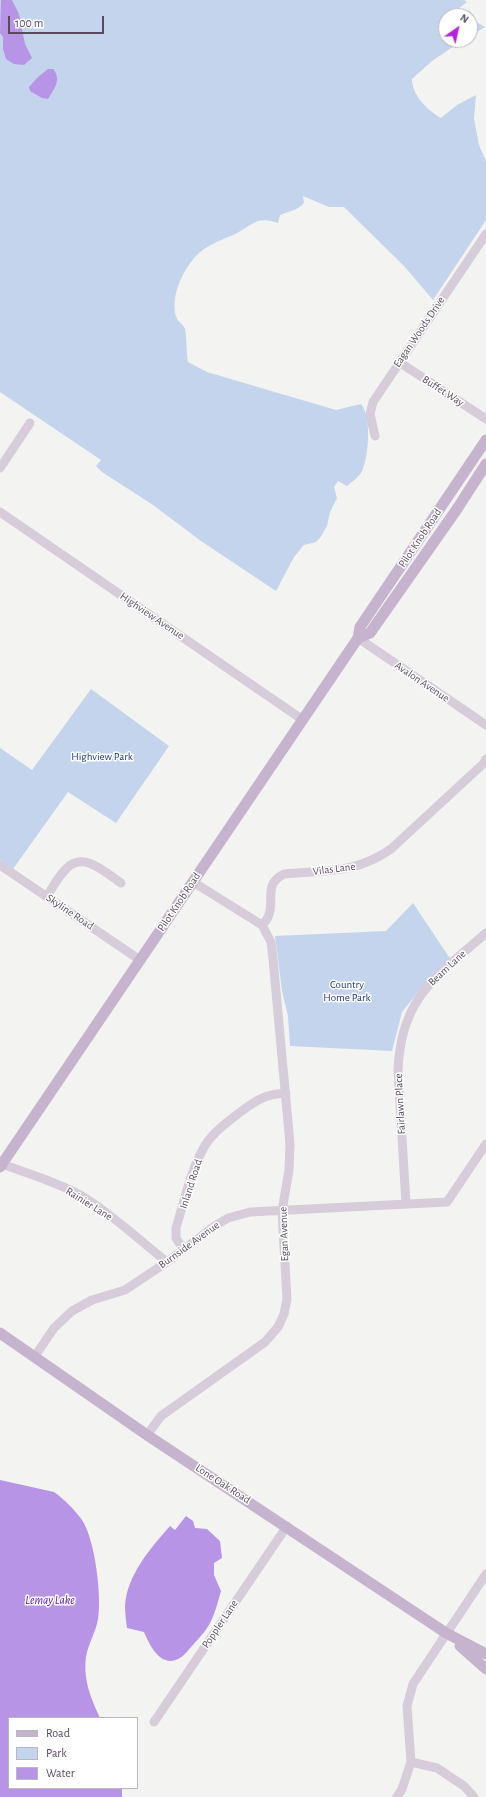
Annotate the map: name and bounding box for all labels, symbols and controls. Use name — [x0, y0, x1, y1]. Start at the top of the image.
scale bar — [10, 8, 106, 34]
north arrow — [438, 8, 478, 48]
text: N — [458, 12, 471, 25]
text: 100 m — [15, 17, 43, 29]
street label: Eagan Woods Drive — [390, 294, 448, 370]
street label: Buffet Way — [420, 373, 466, 409]
street label: Pilot Knob Road — [395, 506, 445, 570]
street label: Highview Avenue — [117, 590, 187, 642]
street label: Avalon Avenue — [392, 659, 452, 705]
park label: Highview Park — [71, 750, 133, 764]
street label: Vilas Lane — [312, 860, 356, 878]
street label: Pilot Knob Road — [154, 870, 204, 934]
street label: Skyline Road — [44, 891, 96, 933]
street label: Beam Lane — [425, 947, 469, 989]
park label: Country Home Park — [323, 978, 371, 1004]
street label: Fairlawn Place — [392, 1073, 408, 1135]
street label: Inland Road — [177, 1158, 205, 1210]
street label: Rainier Lane — [63, 1184, 115, 1224]
street label: Egan Avenue — [276, 1206, 292, 1262]
street label: Burnside Avenue — [156, 1218, 222, 1272]
street label: Lone Oak Road — [193, 1461, 253, 1507]
water label: Lemay Lake — [25, 1593, 75, 1607]
street label: Poppler Lane — [199, 1597, 241, 1651]
legend — [8, 1717, 138, 1789]
text: Road — [46, 1727, 70, 1739]
text: Park — [46, 1747, 67, 1759]
text: Water — [46, 1767, 75, 1779]

